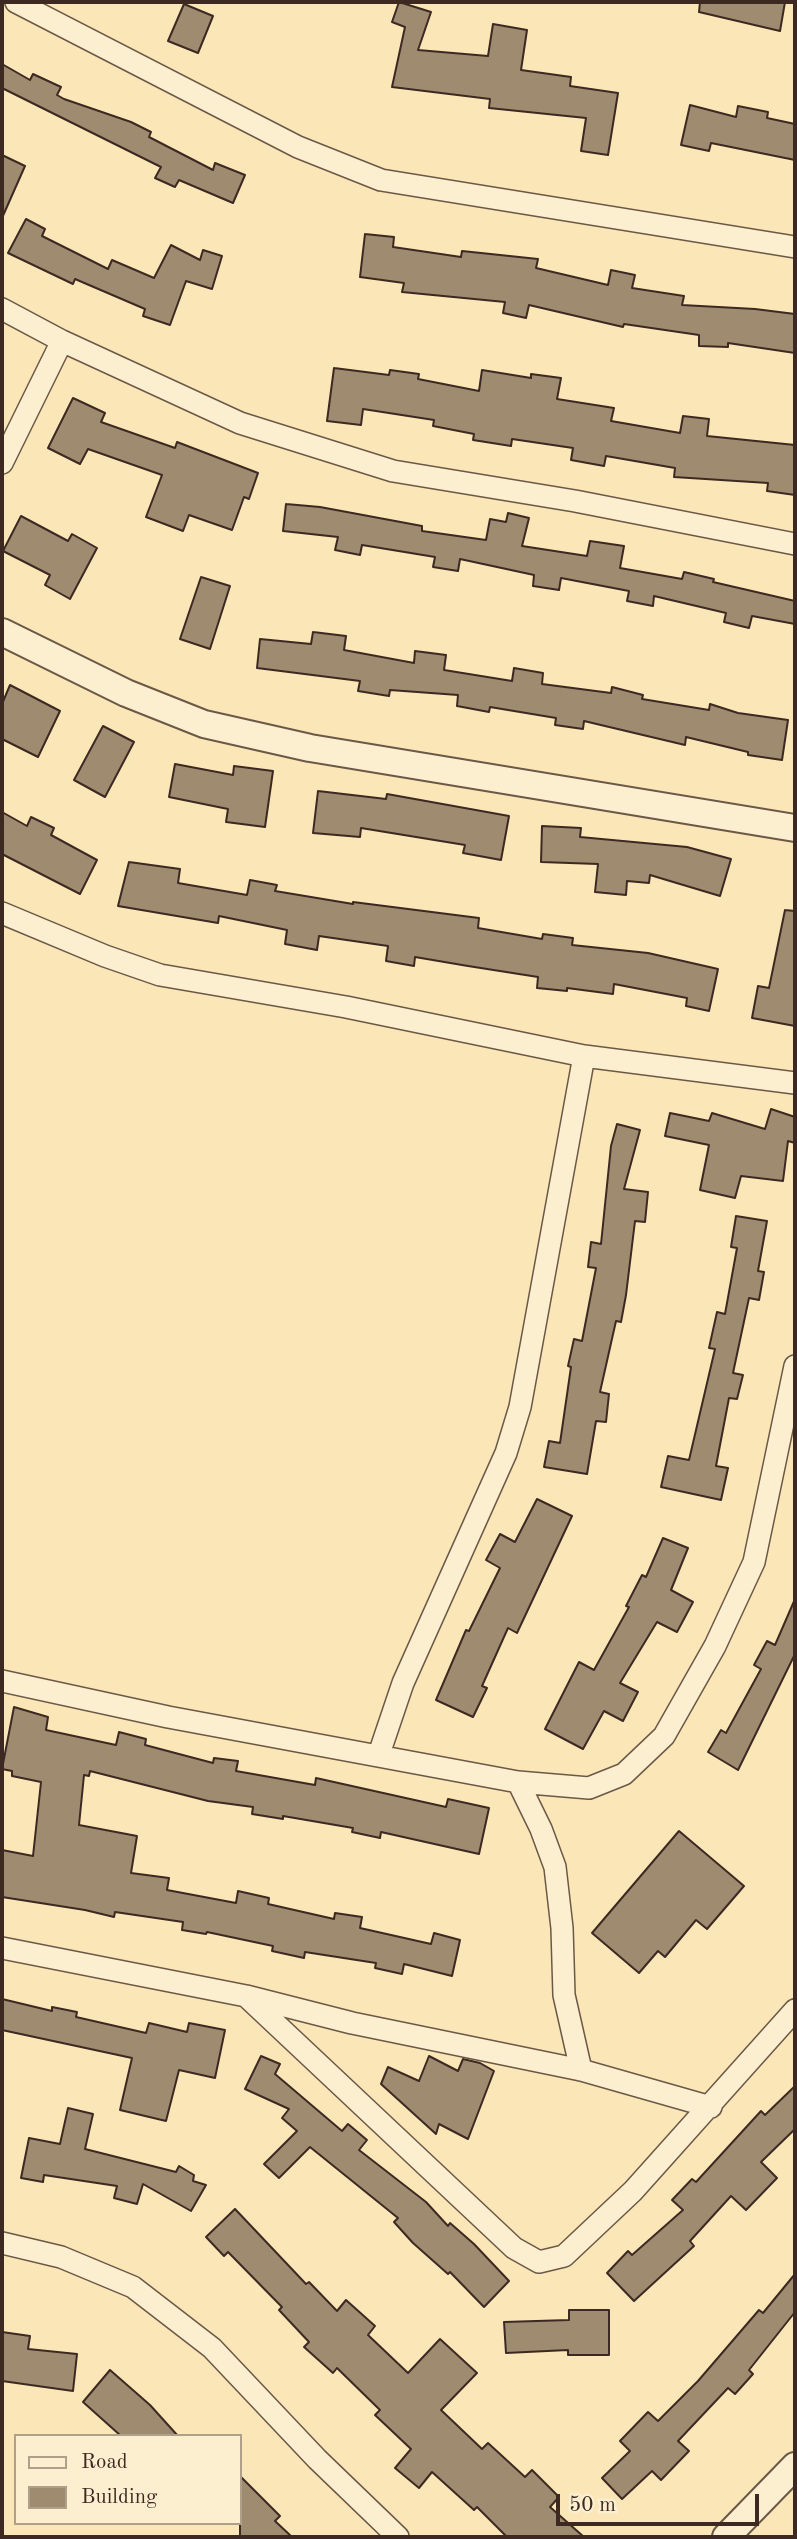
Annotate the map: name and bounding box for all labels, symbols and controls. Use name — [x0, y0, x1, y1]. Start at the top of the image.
legend — [14, 2434, 242, 2525]
text: Road — [81, 2452, 128, 2473]
scale bar — [559, 2480, 762, 2524]
text: Building — [81, 2487, 157, 2508]
text: 50 m — [569, 2495, 616, 2516]

